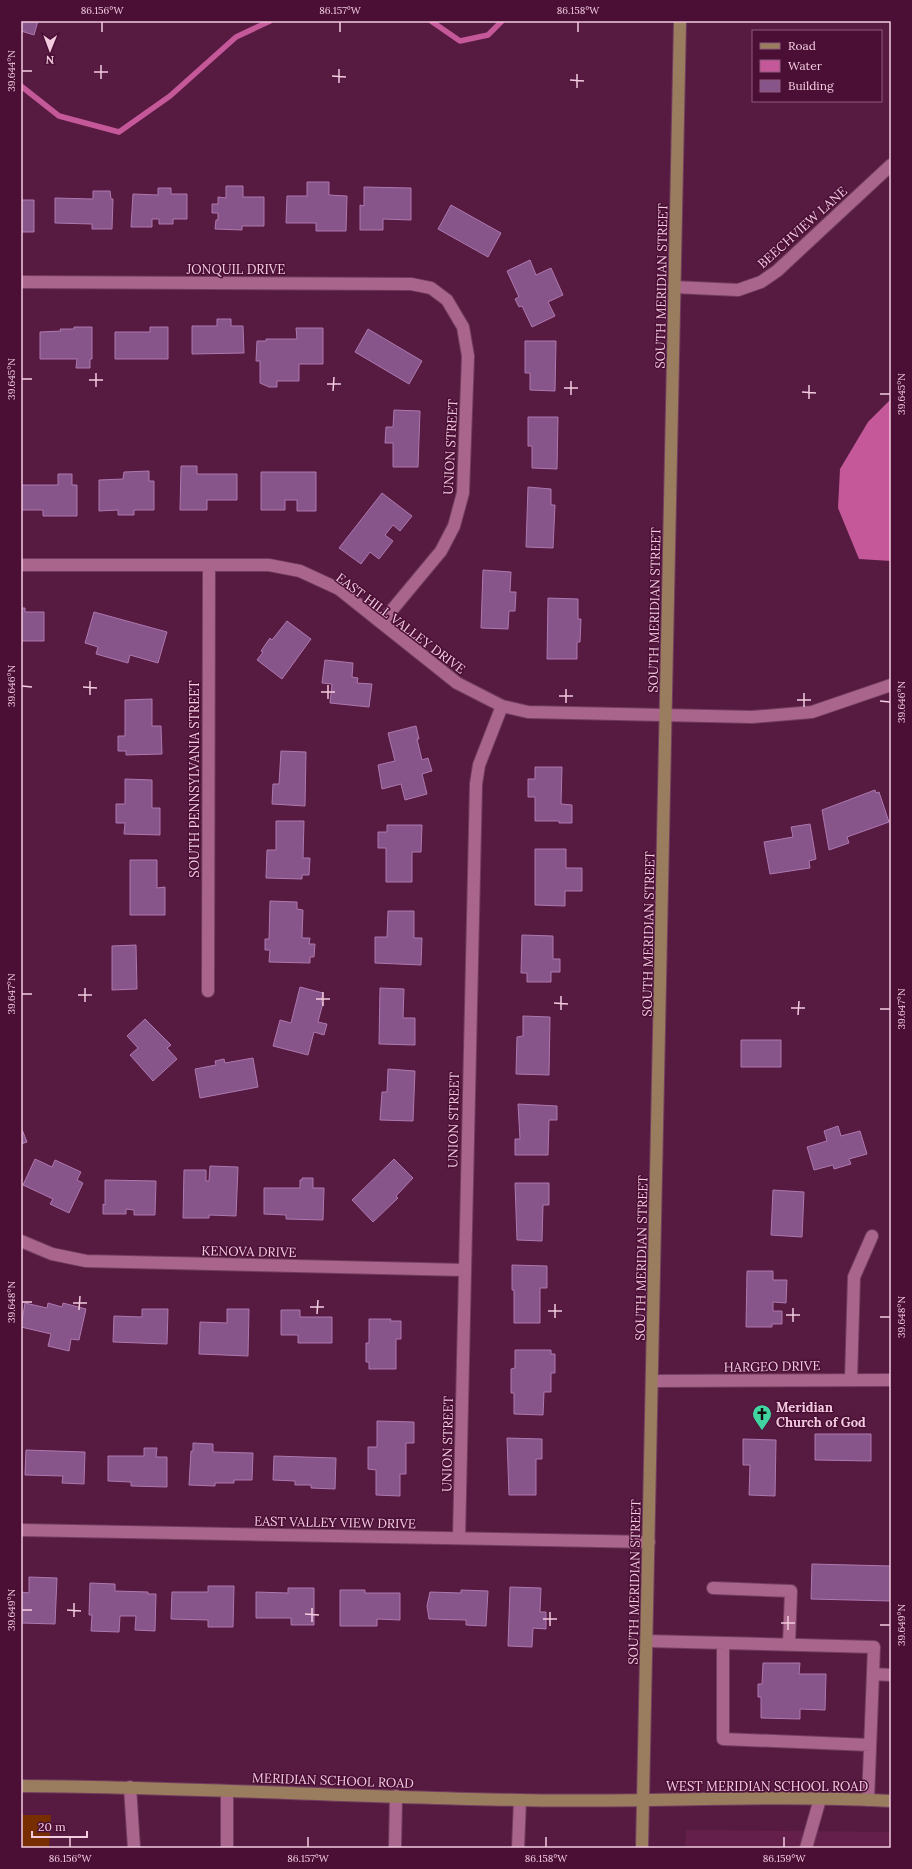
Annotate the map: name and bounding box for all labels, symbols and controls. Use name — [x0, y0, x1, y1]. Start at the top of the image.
text: 86.156°W — [81, 4, 124, 17]
text: 86.157°W — [319, 4, 362, 17]
text: 86.158°W — [557, 4, 600, 17]
north arrow — [30, 30, 70, 70]
legend — [752, 30, 882, 102]
text: Road — [788, 38, 816, 53]
text: 39.644°N — [5, 50, 18, 92]
text: N — [45, 53, 54, 67]
text: Water — [788, 58, 823, 73]
text: Building — [788, 78, 834, 93]
street label: BEECHVIEW LANE — [754, 183, 851, 272]
street label: SOUTH MERIDIAN STREET — [652, 202, 671, 369]
street label: JONQUIL DRIVE — [186, 261, 285, 278]
text: 39.645°N — [5, 358, 18, 400]
text: 39.645°N — [895, 373, 908, 415]
street label: UNION STREET — [440, 398, 462, 495]
street label: SOUTH MERIDIAN STREET — [645, 526, 664, 693]
street label: EAST HILL VALLEY DRIVE — [333, 569, 469, 678]
text: 39.646°N — [5, 665, 18, 707]
street label: SOUTH PENNSYLVANIA STREET — [186, 680, 203, 878]
text: 39.646°N — [895, 681, 908, 723]
street label: SOUTH MERIDIAN STREET — [639, 850, 658, 1017]
text: 39.647°N — [5, 973, 18, 1015]
text: 39.647°N — [895, 988, 908, 1030]
street label: UNION STREET — [444, 1071, 463, 1168]
street label: SOUTH MERIDIAN STREET — [632, 1174, 651, 1341]
street label: KENOVA DRIVE — [201, 1242, 297, 1261]
text: 39.648°N — [5, 1281, 18, 1323]
text: 39.648°N — [895, 1296, 908, 1338]
street label: HARGEO DRIVE — [723, 1357, 821, 1376]
street label: UNION STREET — [438, 1395, 457, 1492]
place label: Meridian Church of God — [776, 1399, 866, 1431]
church icon: Meridian Church of God — [751, 1403, 773, 1431]
street label: SOUTH MERIDIAN STREET — [625, 1498, 644, 1665]
street label: EAST VALLEY VIEW DRIVE — [254, 1513, 416, 1532]
text: 39.649°N — [5, 1589, 18, 1631]
text: 39.649°N — [895, 1604, 908, 1646]
street label: MERIDIAN SCHOOL ROAD — [252, 1769, 415, 1792]
street label: WEST MERIDIAN SCHOOL ROAD — [666, 1778, 868, 1795]
scale bar — [32, 1813, 87, 1839]
text: 20 m — [38, 1819, 66, 1834]
text: 86.156°W — [49, 1852, 92, 1865]
text: 86.157°W — [287, 1852, 330, 1865]
text: 86.158°W — [525, 1852, 568, 1865]
text: 86.159°W — [763, 1852, 806, 1865]

